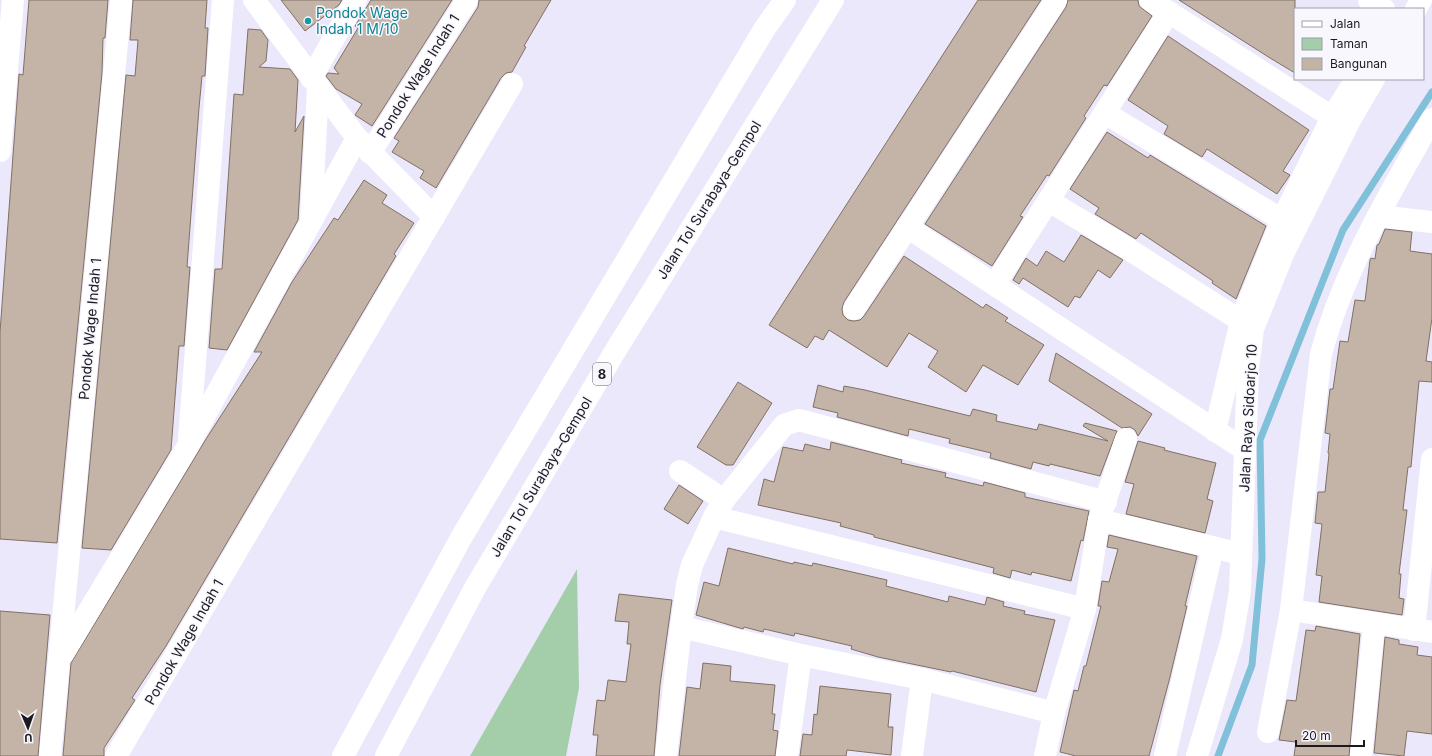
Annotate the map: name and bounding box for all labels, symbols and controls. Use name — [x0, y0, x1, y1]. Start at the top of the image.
place label: Pondok Wage Indah 1 M/10 — [316, 4, 408, 37]
legend — [1294, 8, 1424, 80]
street label: Pondok Wage Indah 1 — [373, 11, 462, 141]
marker: Pondok Wage Indah 1 M/10 — [303, 16, 313, 26]
text: Jalan — [1330, 16, 1360, 31]
text: Taman — [1330, 36, 1368, 51]
text: Bangunan — [1330, 56, 1387, 71]
street label: Jalan Tol Surabaya–Gempol — [653, 117, 764, 282]
street label: Pondok Wage Indah 1 — [75, 257, 104, 400]
street label: Jalan Raya Sidoarjo 10 — [1235, 343, 1260, 493]
road number: 8 — [593, 363, 611, 385]
street label: Jalan Tol Surabaya–Gempol — [486, 394, 595, 560]
street label: Pondok Wage Indah 1 — [141, 576, 226, 708]
north arrow — [8, 708, 48, 748]
scale bar — [1296, 722, 1364, 748]
text: 20 m — [1302, 728, 1331, 743]
text: U — [24, 731, 33, 745]

